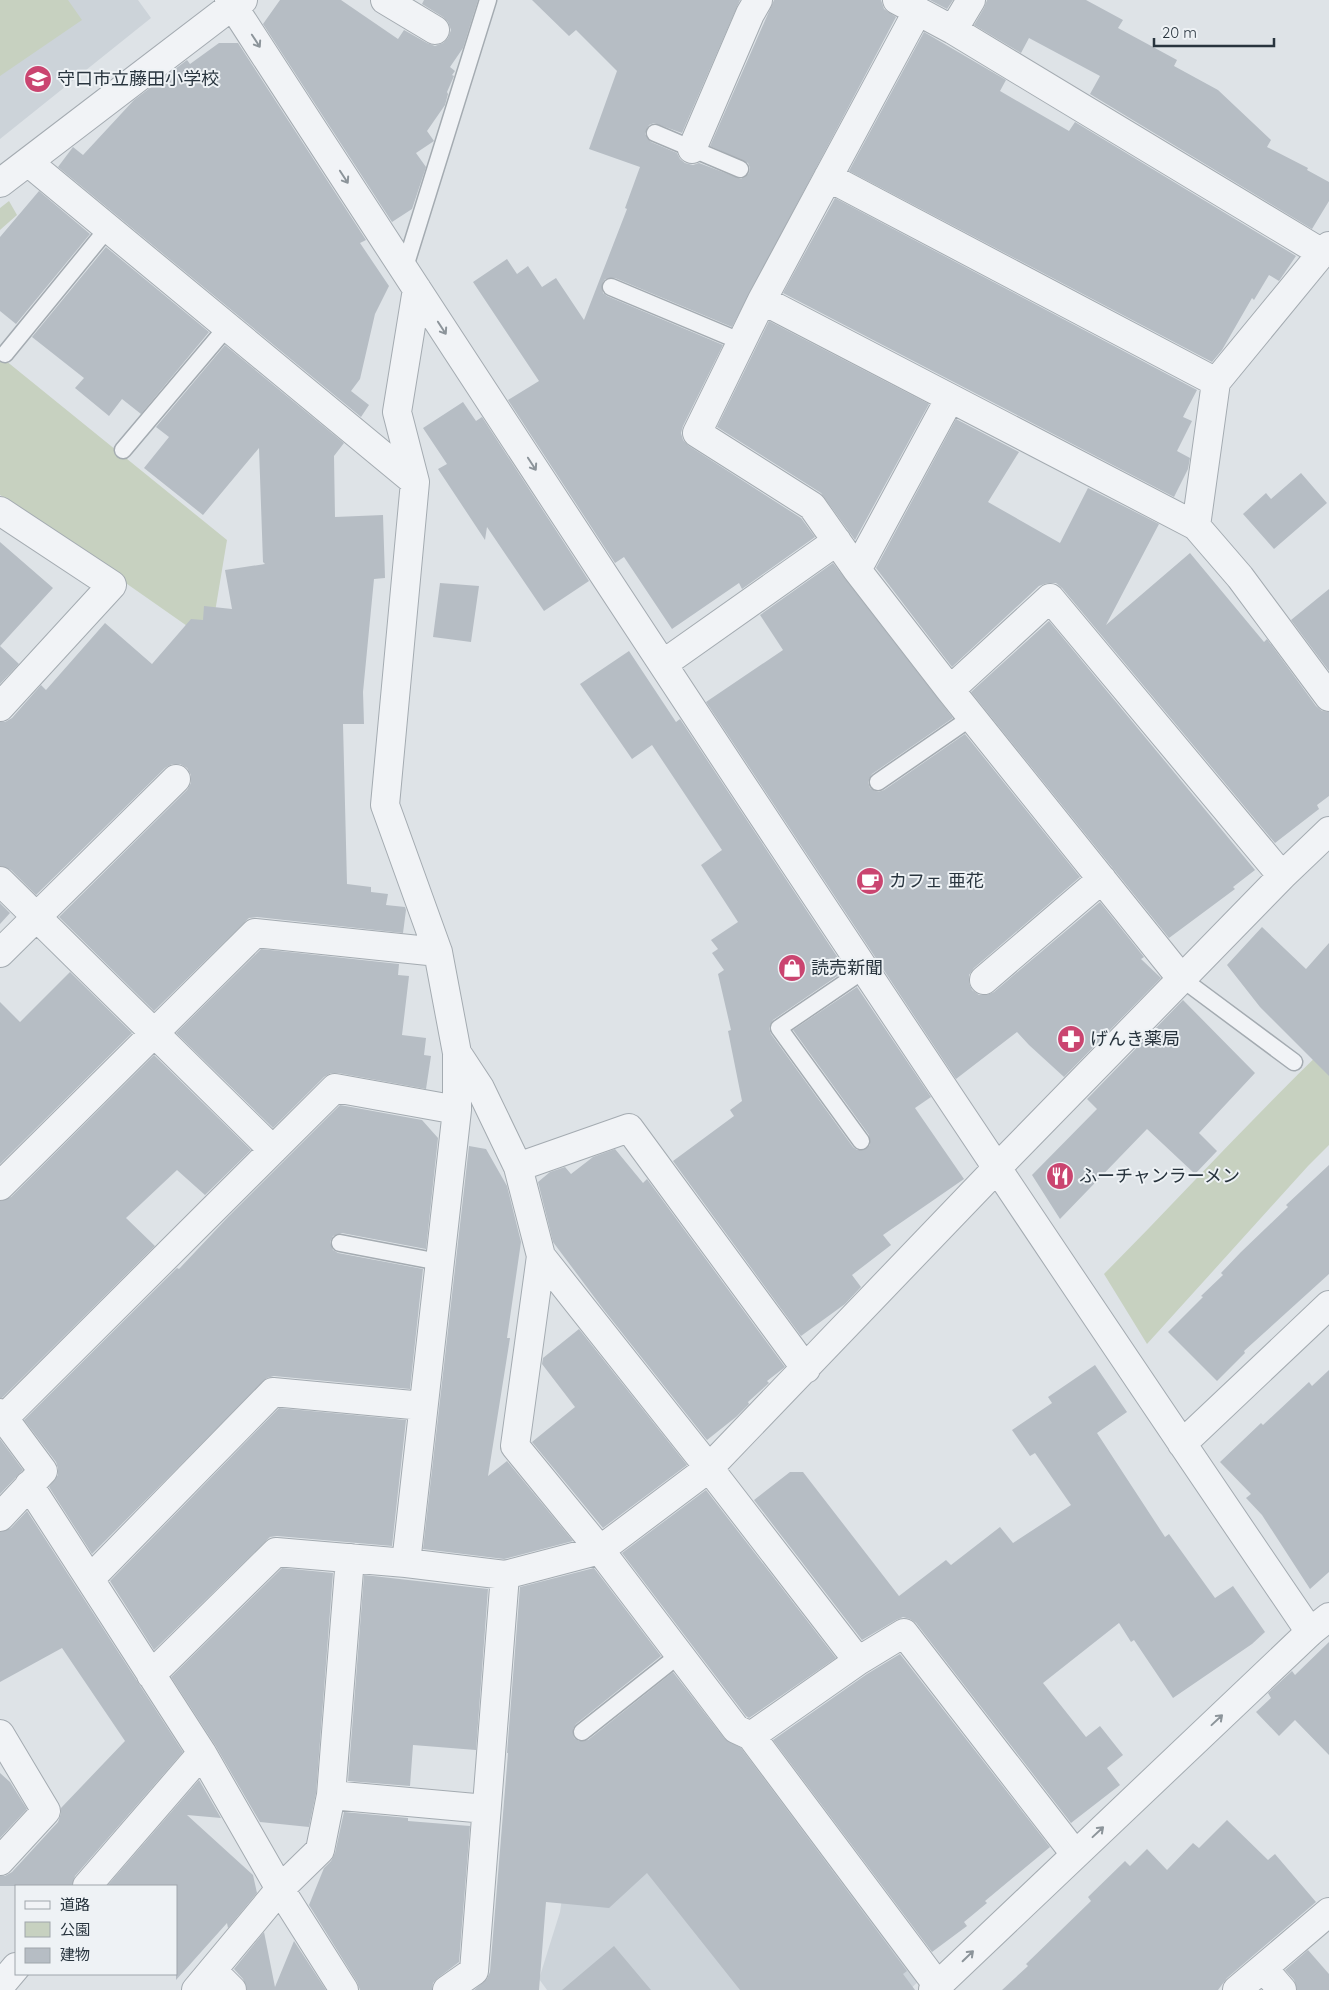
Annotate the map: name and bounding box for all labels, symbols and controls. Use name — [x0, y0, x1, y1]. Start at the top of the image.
scale bar — [1154, 15, 1274, 47]
text: 20 m — [1162, 23, 1197, 42]
one-way arrow — [251, 34, 261, 48]
school or university icon: 守口市立藤田小学校 — [23, 64, 53, 94]
place label: 守口市立藤田小学校 — [57, 67, 219, 90]
one-way arrow — [339, 170, 349, 184]
one-way arrow — [437, 321, 448, 335]
one-way arrow — [527, 457, 537, 471]
cafe icon: カフェ 亜花 — [855, 866, 885, 896]
place label: カフェ 亜花 — [889, 869, 984, 892]
shop icon: 読売新聞 — [777, 953, 807, 983]
place label: 読売新聞 — [811, 956, 883, 979]
pharmacy icon: げんき薬局 — [1056, 1024, 1086, 1054]
place label: げんき薬局 — [1090, 1027, 1180, 1050]
restaurant icon: ふーチャンラーメン — [1045, 1161, 1075, 1191]
place label: ふーチャンラーメン — [1079, 1164, 1240, 1187]
one-way arrow — [1210, 1714, 1223, 1726]
one-way arrow — [1092, 1826, 1105, 1838]
legend — [15, 1885, 178, 1975]
text: 道路 — [60, 1895, 90, 1914]
text: 公園 — [60, 1920, 90, 1939]
text: 建物 — [60, 1945, 90, 1964]
one-way arrow — [962, 1950, 975, 1962]

